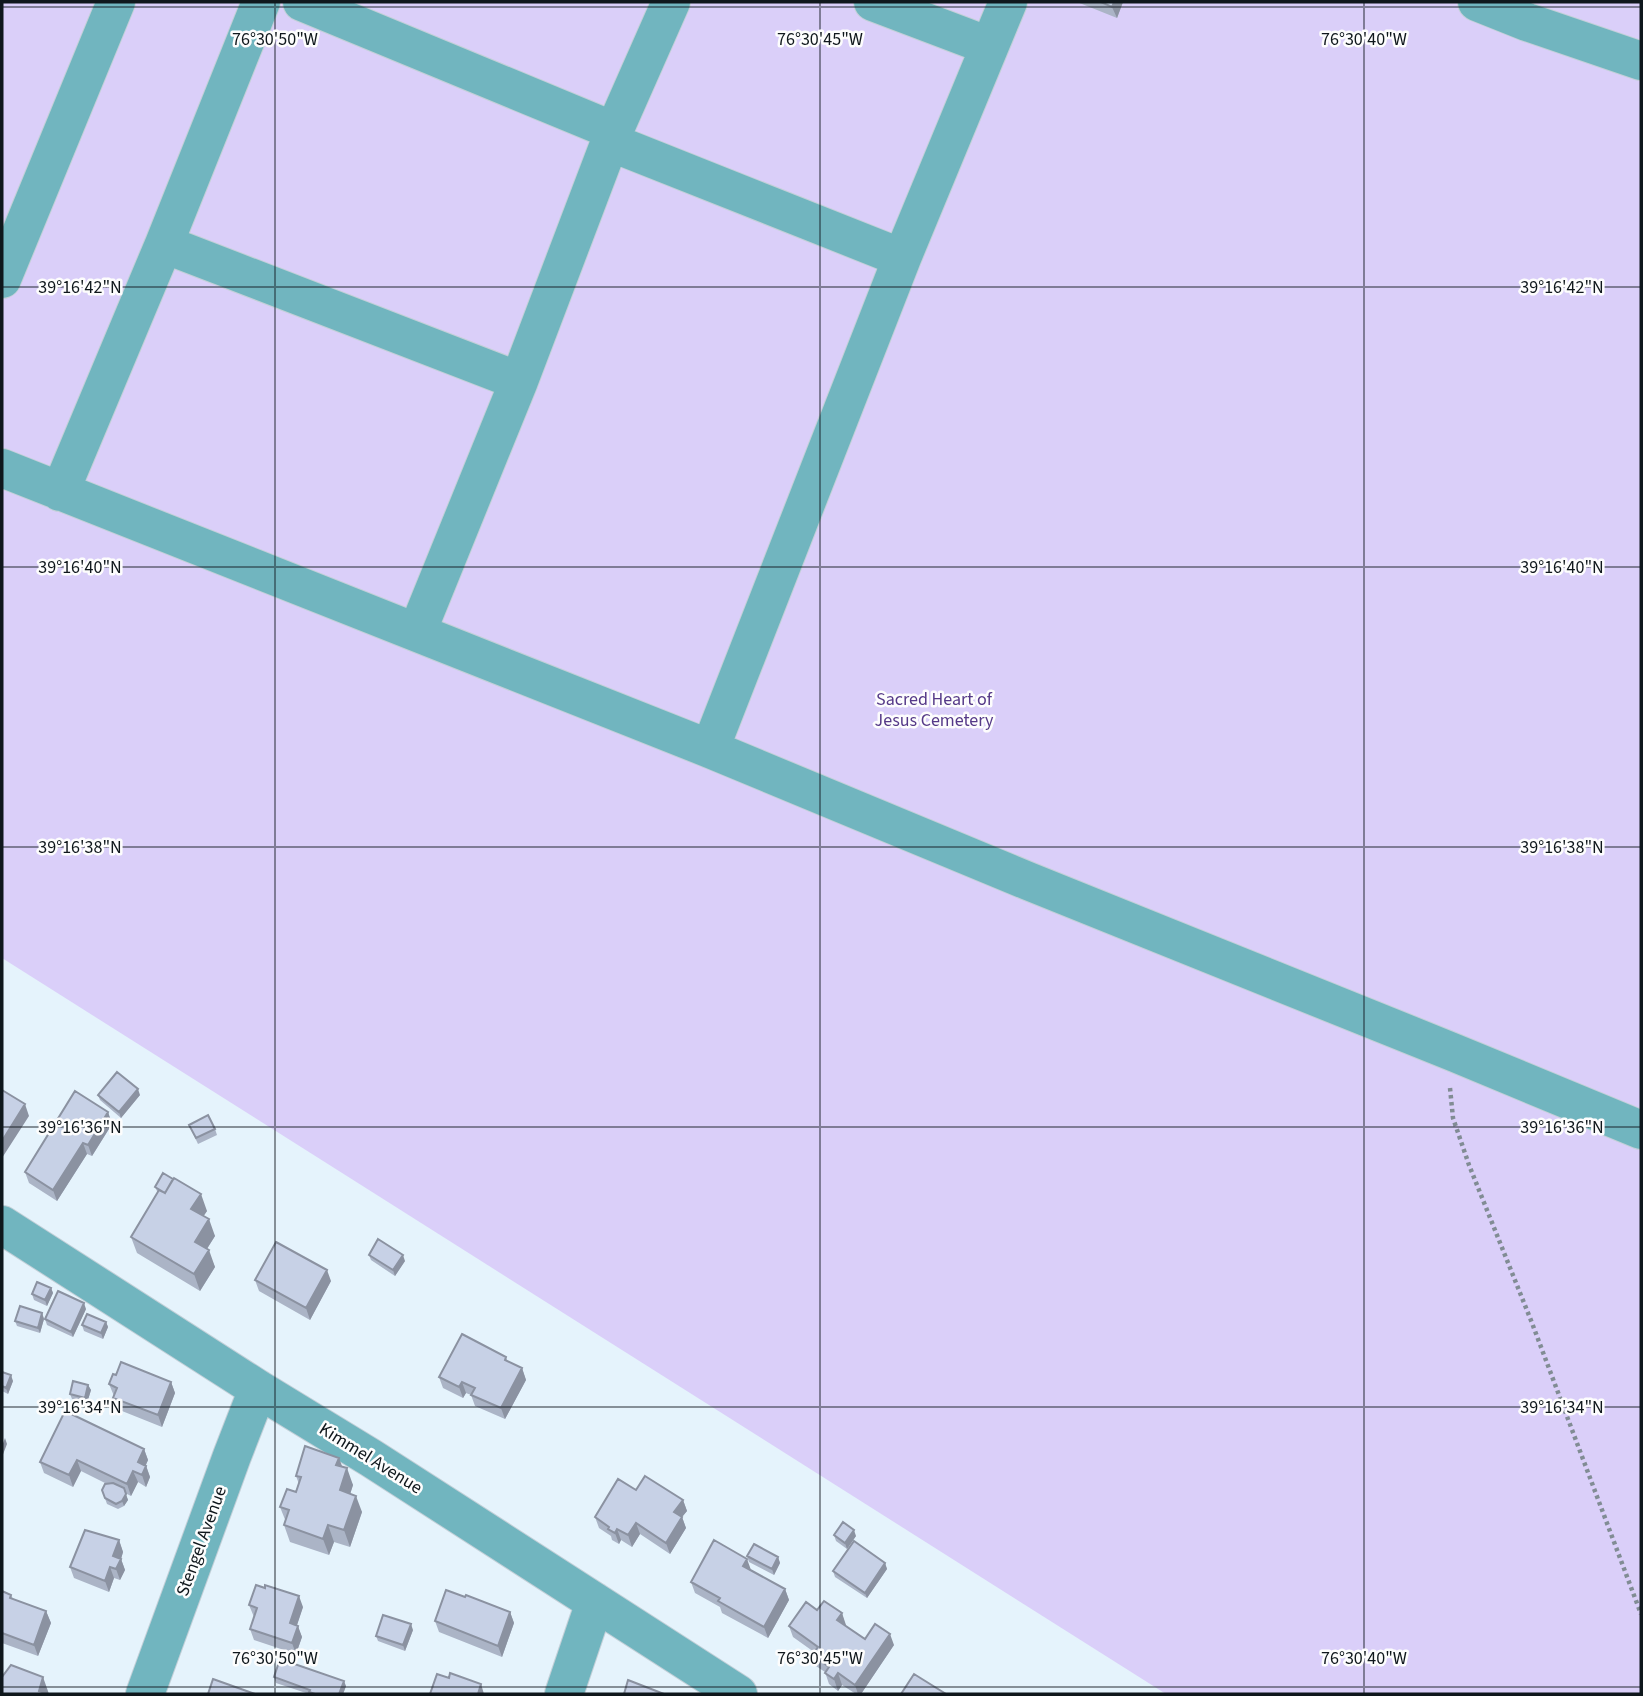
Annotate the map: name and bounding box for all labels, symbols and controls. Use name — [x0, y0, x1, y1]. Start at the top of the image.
text: 76°30'50"W — [232, 27, 318, 52]
text: 76°30'45"W — [777, 27, 863, 52]
text: 76°30'40"W — [1321, 27, 1407, 52]
text: 39°16'42"N — [38, 275, 122, 300]
text: 39°16'42"N — [1520, 275, 1604, 300]
text: 39°16'40"N — [38, 555, 122, 580]
text: 39°16'40"N — [1520, 555, 1604, 580]
park label: Sacred Heart of Jesus Cemetery — [875, 687, 994, 733]
text: 39°16'38"N — [38, 835, 122, 860]
text: 39°16'38"N — [1520, 835, 1604, 860]
text: 39°16'36"N — [38, 1115, 122, 1140]
text: 39°16'36"N — [1520, 1115, 1604, 1140]
text: 39°16'34"N — [38, 1395, 122, 1420]
text: 39°16'34"N — [1520, 1395, 1604, 1420]
street label: Kimmel Avenue — [314, 1417, 427, 1500]
street label: Stengel Avenue — [170, 1483, 233, 1600]
text: 76°30'50"W — [232, 1646, 318, 1671]
text: 76°30'45"W — [777, 1646, 863, 1671]
text: 76°30'40"W — [1321, 1646, 1407, 1671]

